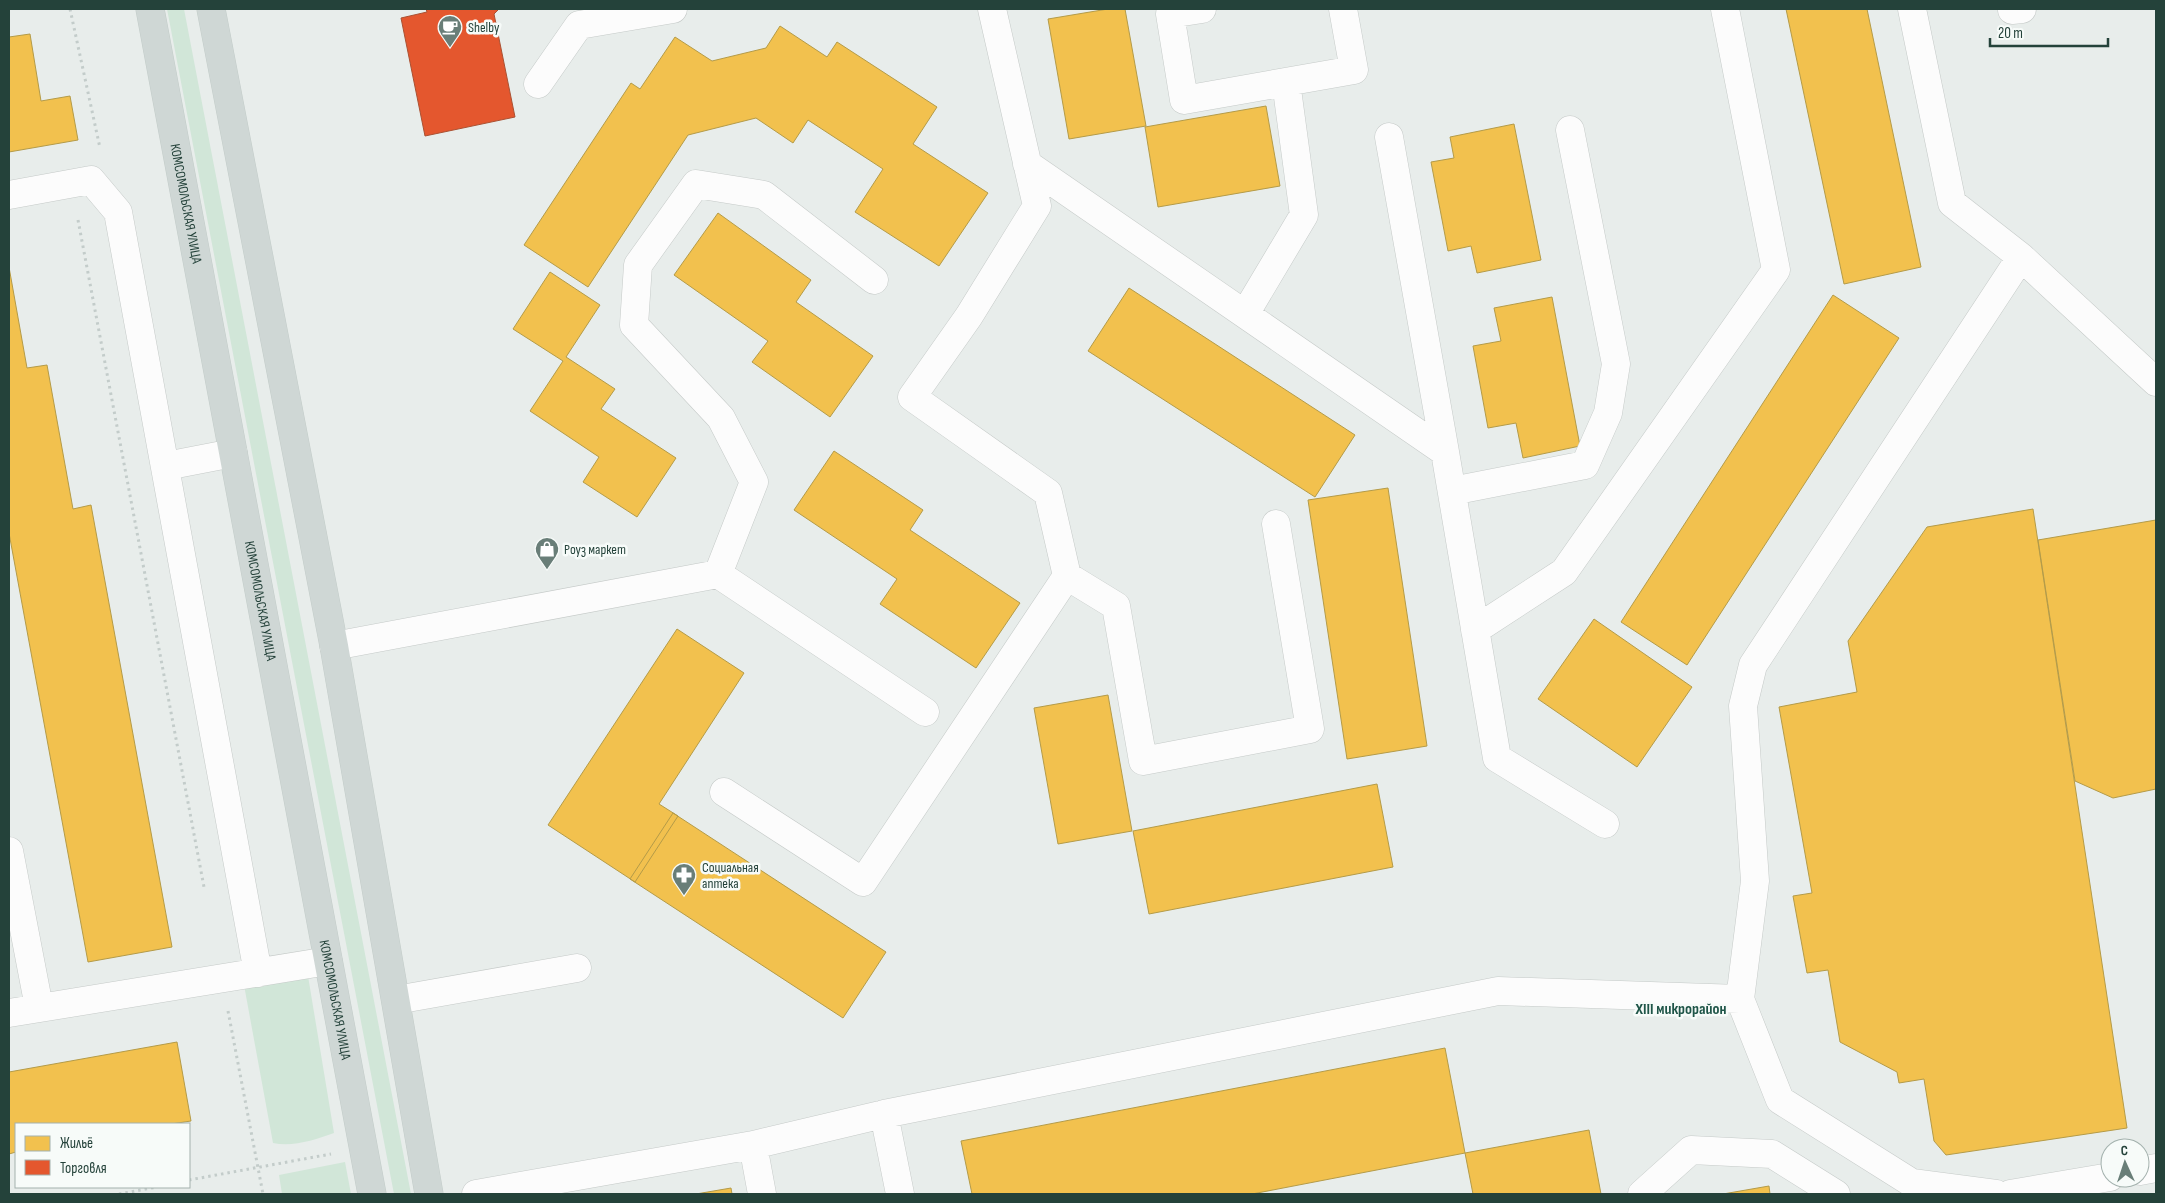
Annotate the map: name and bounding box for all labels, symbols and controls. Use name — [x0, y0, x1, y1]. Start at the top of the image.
cafe icon: Shelby — [437, 14, 463, 48]
scale bar — [1990, 15, 2108, 47]
place label: Shelby — [468, 19, 500, 36]
text: 20 m — [1998, 24, 2023, 43]
street label: КОМСОМОЛЬСКАЯ УЛИЦА — [167, 142, 206, 266]
shop icon: Роуз маркет — [534, 536, 560, 570]
street label: КОМСОМОЛЬСКАЯ УЛИЦА — [241, 539, 281, 663]
place label: Роуз маркет — [564, 541, 626, 558]
place label: Социальная аптека — [702, 859, 759, 892]
pharmacy icon: Социальная аптека — [671, 862, 697, 896]
street label: КОМСОМОЛЬСКАЯ УЛИЦА — [316, 939, 355, 1062]
district label: XIII микрорайон — [1635, 1000, 1726, 1019]
legend — [15, 1123, 190, 1188]
text: Жильё — [60, 1134, 93, 1153]
north arrow — [2100, 1138, 2150, 1188]
text: С — [2120, 1142, 2128, 1159]
text: Торговля — [60, 1159, 107, 1178]

